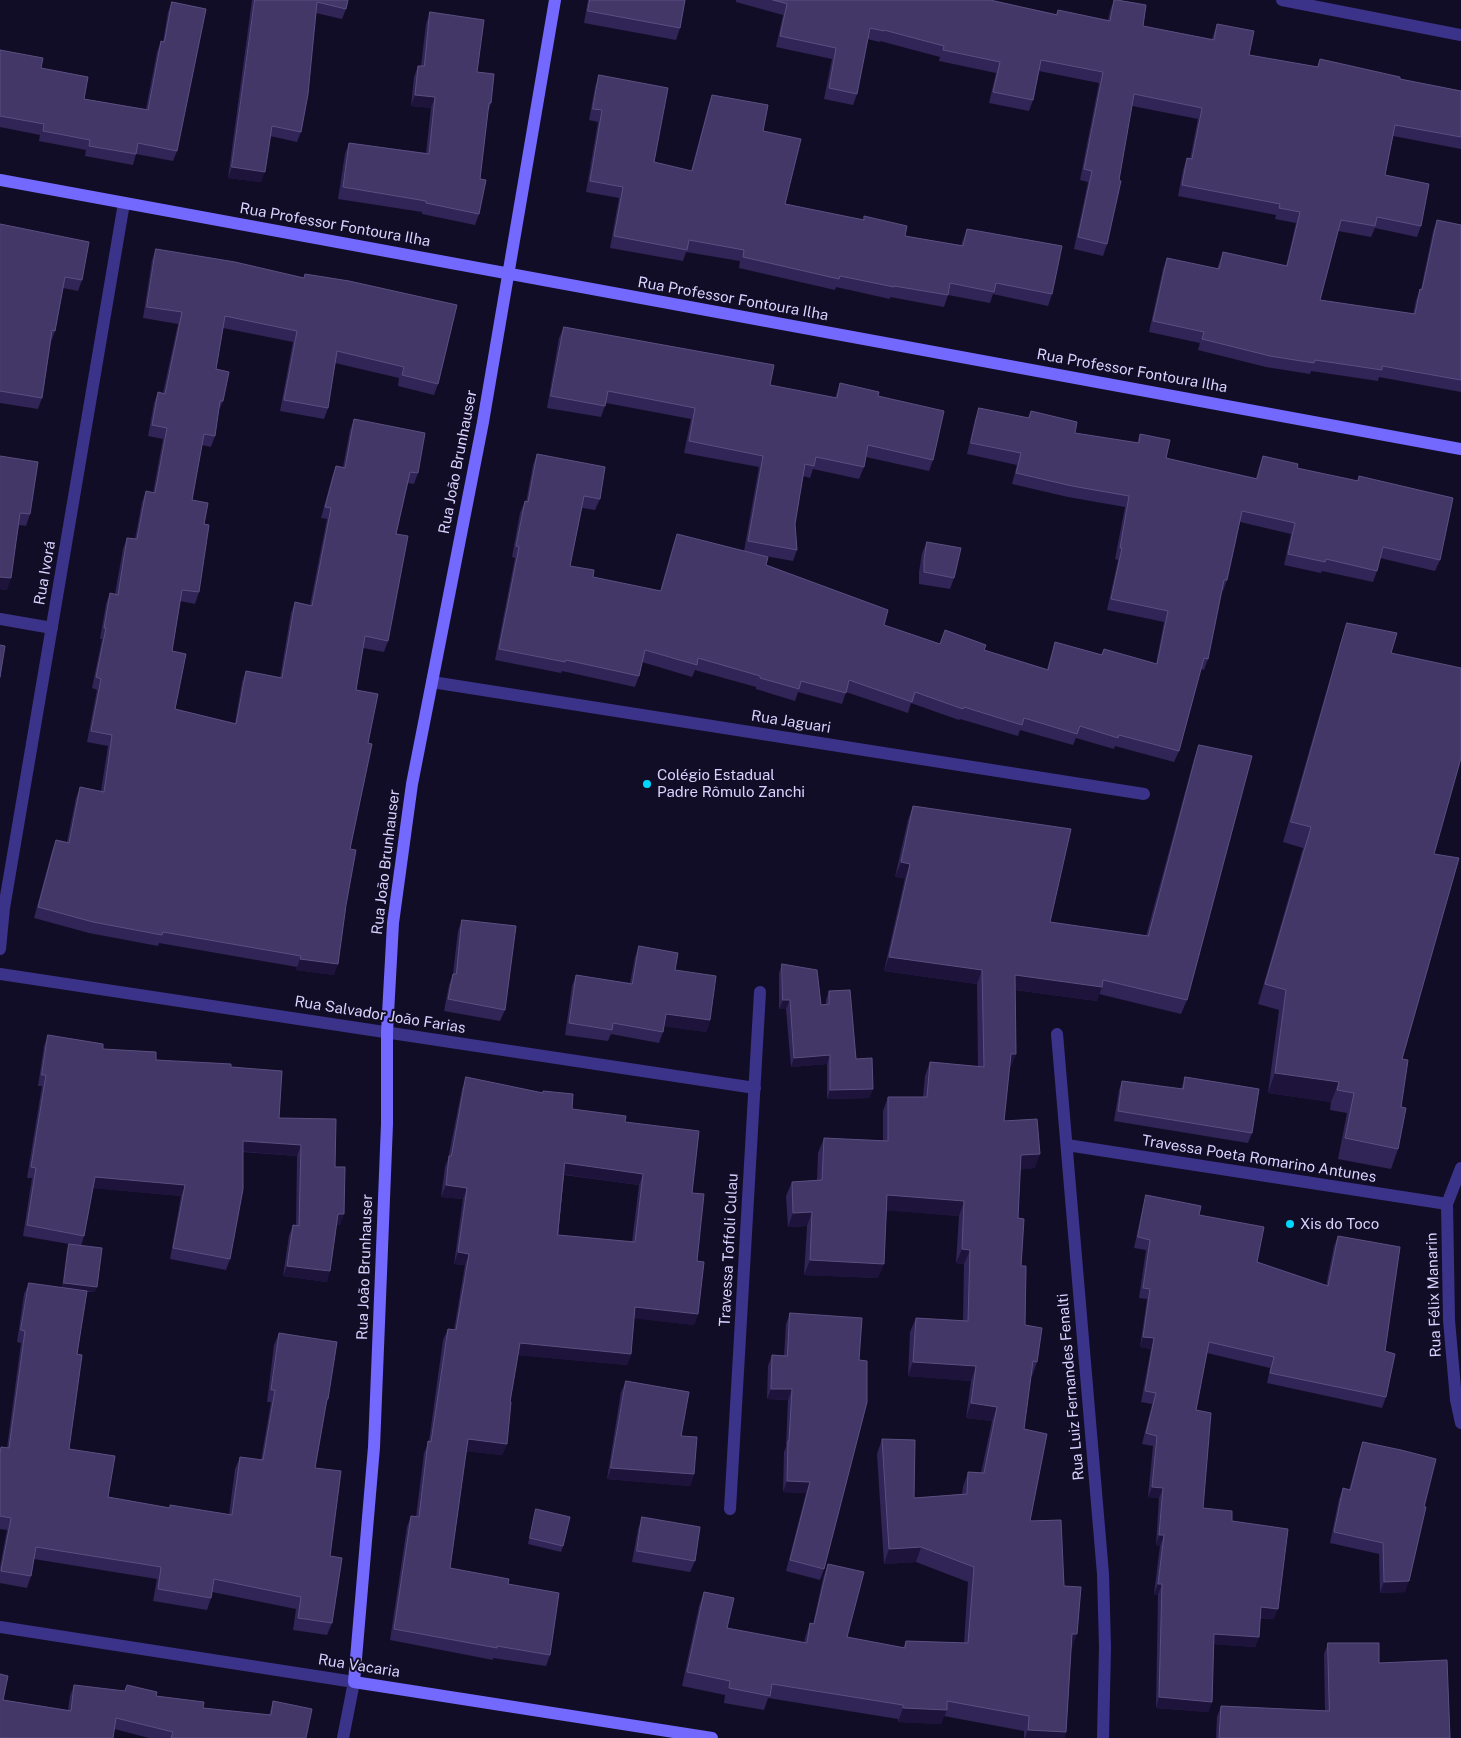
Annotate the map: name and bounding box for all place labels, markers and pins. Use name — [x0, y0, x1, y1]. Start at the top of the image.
place label: Colégio Estadual Padre Rômulo Zanchi — [657, 766, 805, 801]
marker: Colégio Estadual Padre Rômulo Zanchi — [641, 778, 653, 790]
place label: Xis do Toco — [1300, 1215, 1379, 1233]
marker: Xis do Toco — [1284, 1218, 1296, 1230]

